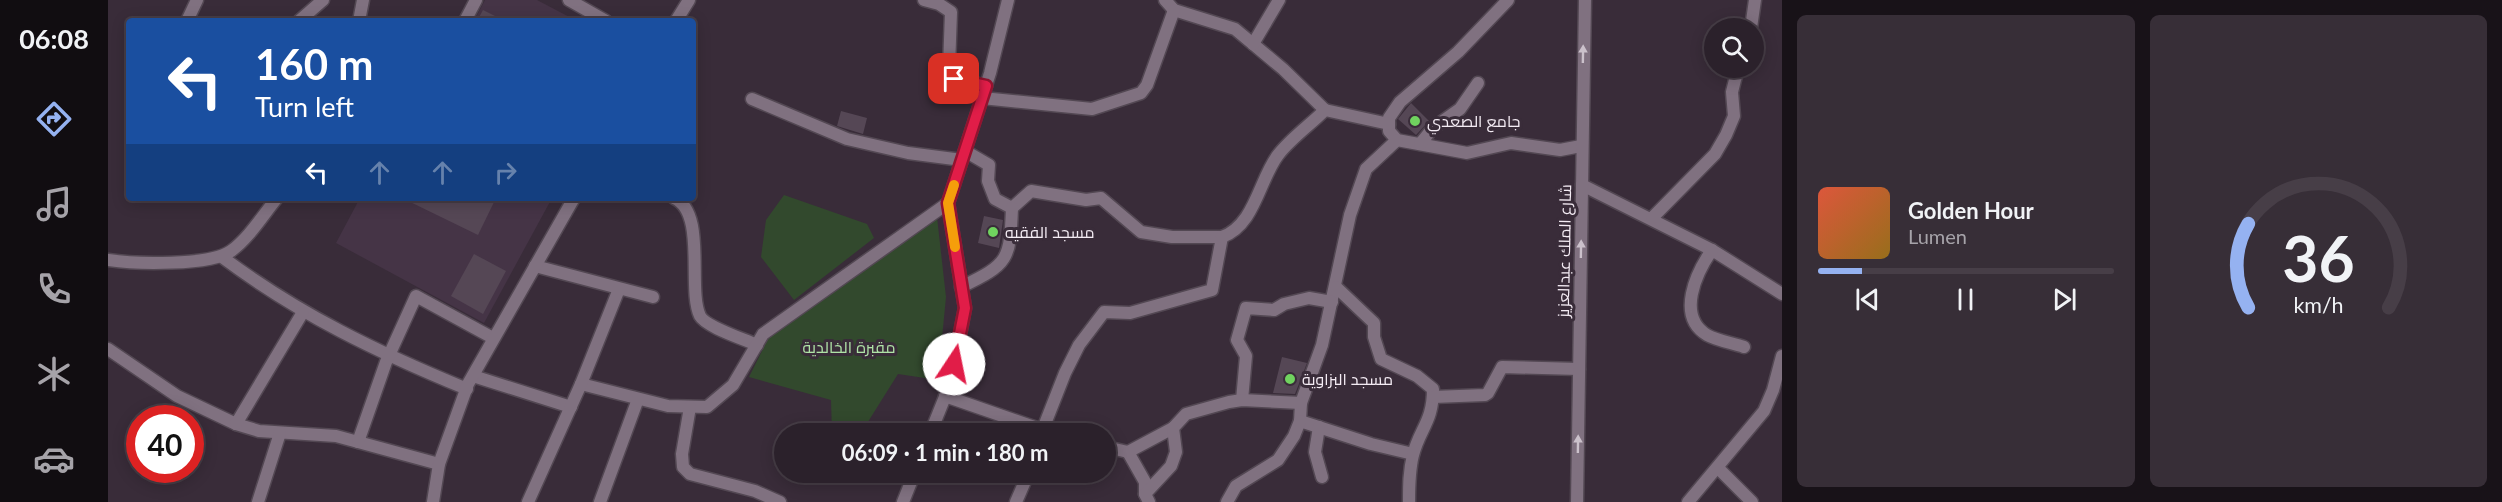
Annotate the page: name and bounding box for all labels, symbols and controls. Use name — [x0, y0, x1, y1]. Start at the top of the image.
map controls — [1704, 18, 1764, 78]
button: search — [1704, 18, 1764, 78]
text: 06:08 — [19, 22, 89, 55]
text: 160 m — [255, 39, 373, 89]
icon: left — [156, 42, 234, 120]
one-way arrow — [1579, 44, 1588, 63]
pin — [928, 53, 979, 104]
icon: arrive — [937, 62, 970, 95]
text: Turn left — [255, 90, 354, 123]
icon: directions — [33, 98, 75, 140]
place label: جامع الصعدي — [1427, 111, 1521, 135]
marker: جامع الصعدي — [1408, 114, 1422, 128]
icon: left — [300, 156, 333, 189]
icon: ahead — [363, 156, 396, 189]
icon: ahead — [426, 156, 459, 189]
icon: right — [489, 156, 522, 189]
icon: music — [33, 183, 75, 225]
street label: شارع الملك عبدالعزيز — [1553, 184, 1577, 319]
text: Golden Hour — [1908, 197, 2034, 224]
text: 36 — [2282, 220, 2354, 295]
place label: مسجد الفقيه — [1005, 222, 1094, 242]
text: Lumen — [1908, 224, 1967, 248]
marker: مسجد الفقيه — [986, 225, 1000, 239]
one-way arrow — [1576, 239, 1586, 258]
icon: phone — [33, 268, 75, 310]
icon: previous — [1851, 283, 1884, 316]
icon: pause — [1949, 283, 1982, 316]
icon: next — [2048, 283, 2081, 316]
text: km/h — [2293, 292, 2343, 318]
position arrow — [922, 332, 986, 396]
park label: مقبرة الخالدية — [803, 337, 896, 357]
icon: climate — [33, 353, 75, 395]
place label: مسجد البزاوية — [1302, 369, 1393, 389]
marker: مسجد البزاوية — [1283, 372, 1297, 386]
speed limit sign: 40 — [126, 405, 204, 483]
one-way arrow — [1573, 434, 1583, 453]
icon: car — [33, 438, 75, 480]
text: 06:09 · 1 min · 180 m — [842, 439, 1048, 466]

